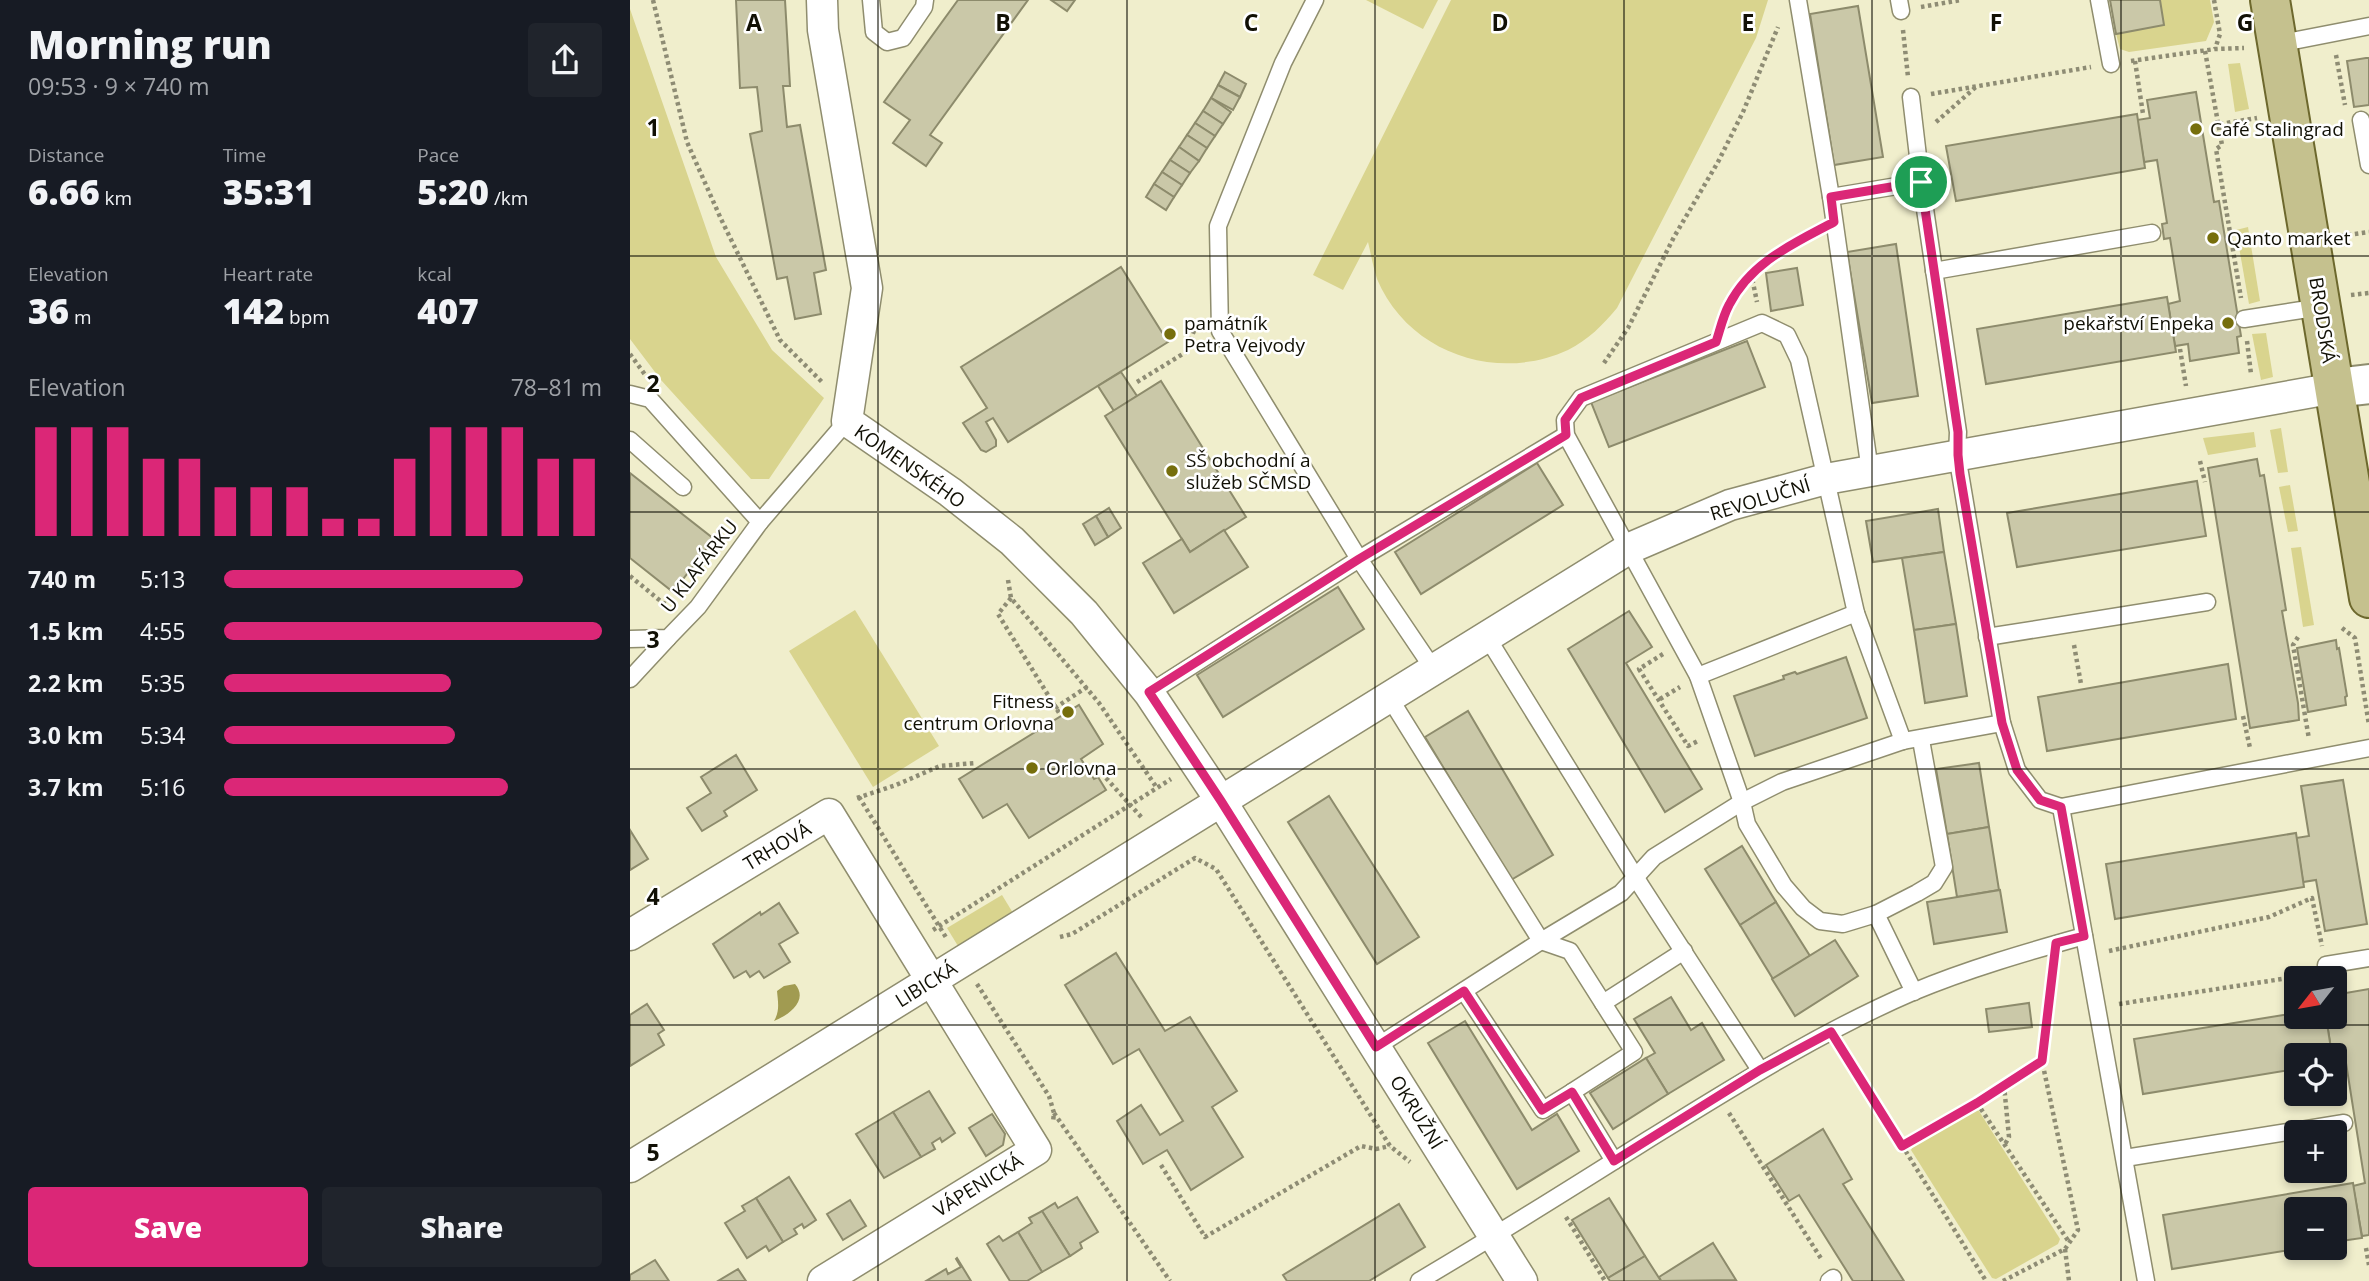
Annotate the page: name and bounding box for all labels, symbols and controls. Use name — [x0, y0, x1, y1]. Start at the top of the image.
text: A — [746, 6, 762, 38]
text: B — [995, 6, 1011, 38]
text: C — [1244, 6, 1258, 38]
text: D — [1491, 6, 1509, 38]
text: E — [1742, 6, 1754, 38]
text: F — [1990, 6, 2002, 38]
text: G — [2237, 6, 2253, 38]
text: Morning run — [28, 18, 272, 70]
button: share — [528, 23, 602, 97]
text: 09:53 · 9 × 740 m — [28, 70, 210, 102]
text: 1 — [646, 111, 660, 143]
place label: Café Stalingrad — [2210, 116, 2344, 142]
marker: Café Stalingrad — [2188, 121, 2204, 137]
text: Distance — [28, 142, 104, 168]
text: Time — [223, 142, 266, 168]
text: Pace — [417, 142, 459, 168]
pin — [1891, 152, 1951, 212]
icon: arrive — [1902, 163, 1940, 201]
text: 6.66 — [28, 168, 100, 215]
text: 35:31 — [223, 168, 315, 215]
text: 5:20 — [417, 168, 489, 215]
text: km — [100, 185, 132, 211]
text: /km — [489, 185, 528, 211]
place label: Qanto market — [2227, 225, 2351, 251]
marker: Qanto market — [2205, 230, 2221, 246]
text: Elevation — [28, 261, 109, 287]
text: Heart rate — [223, 261, 313, 287]
text: kcal — [417, 261, 452, 287]
street label: BRODSKÁ — [2303, 275, 2343, 365]
text: 36 — [28, 287, 69, 334]
text: 142 — [223, 287, 284, 334]
text: 407 — [417, 287, 479, 334]
text: m — [69, 304, 92, 330]
text: bpm — [284, 304, 330, 330]
place label: památník Petra Vejvody — [1184, 310, 1305, 358]
place label: pekařství Enpeka — [2063, 310, 2214, 336]
marker: pekařství Enpeka — [2220, 315, 2236, 331]
marker: památník Petra Vejvody — [1162, 326, 1178, 342]
text: 2 — [646, 367, 660, 399]
text: Elevation — [28, 371, 126, 403]
text: 78–81 m — [511, 371, 602, 403]
street label: KOMENSKÉHO — [849, 418, 971, 514]
place label: SŠ obchodní a služeb SČMSD — [1186, 447, 1311, 495]
marker: SŠ obchodní a služeb SČMSD — [1164, 463, 1180, 479]
street label: REVOLUČNÍ — [1707, 471, 1814, 527]
street label: U KLAFÁRKU — [654, 514, 744, 618]
text: 740 m — [28, 563, 96, 595]
text: 5:13 — [140, 563, 186, 595]
text: 1.5 km — [28, 615, 104, 647]
text: 4:55 — [140, 615, 186, 647]
text: 3 — [646, 623, 660, 655]
text: 2.2 km — [28, 667, 104, 699]
text: 5:35 — [140, 667, 186, 699]
place label: Fitness centrum Orlovna — [903, 688, 1054, 736]
marker: Fitness centrum Orlovna — [1060, 704, 1076, 720]
text: 3.0 km — [28, 719, 104, 751]
text: 5:34 — [140, 719, 186, 751]
place label: Orlovna — [1046, 755, 1116, 781]
marker: Orlovna — [1024, 760, 1040, 776]
text: 3.7 km — [28, 771, 104, 803]
text: 5:16 — [140, 771, 186, 803]
street label: TRHOVÁ — [738, 816, 816, 876]
text: 4 — [646, 880, 660, 912]
street label: LIBICKÁ — [890, 955, 962, 1013]
north arrow — [2284, 966, 2347, 1029]
map controls — [2284, 966, 2347, 1260]
button: locate — [2284, 1043, 2347, 1106]
street label: OKRUŽNÍ — [1384, 1070, 1450, 1154]
button: + — [2284, 1120, 2347, 1183]
text: 5 — [646, 1136, 660, 1168]
street label: VÁPENICKÁ — [928, 1147, 1028, 1223]
button: Save — [28, 1187, 308, 1267]
button: Share — [322, 1187, 602, 1267]
button: − — [2284, 1197, 2347, 1260]

